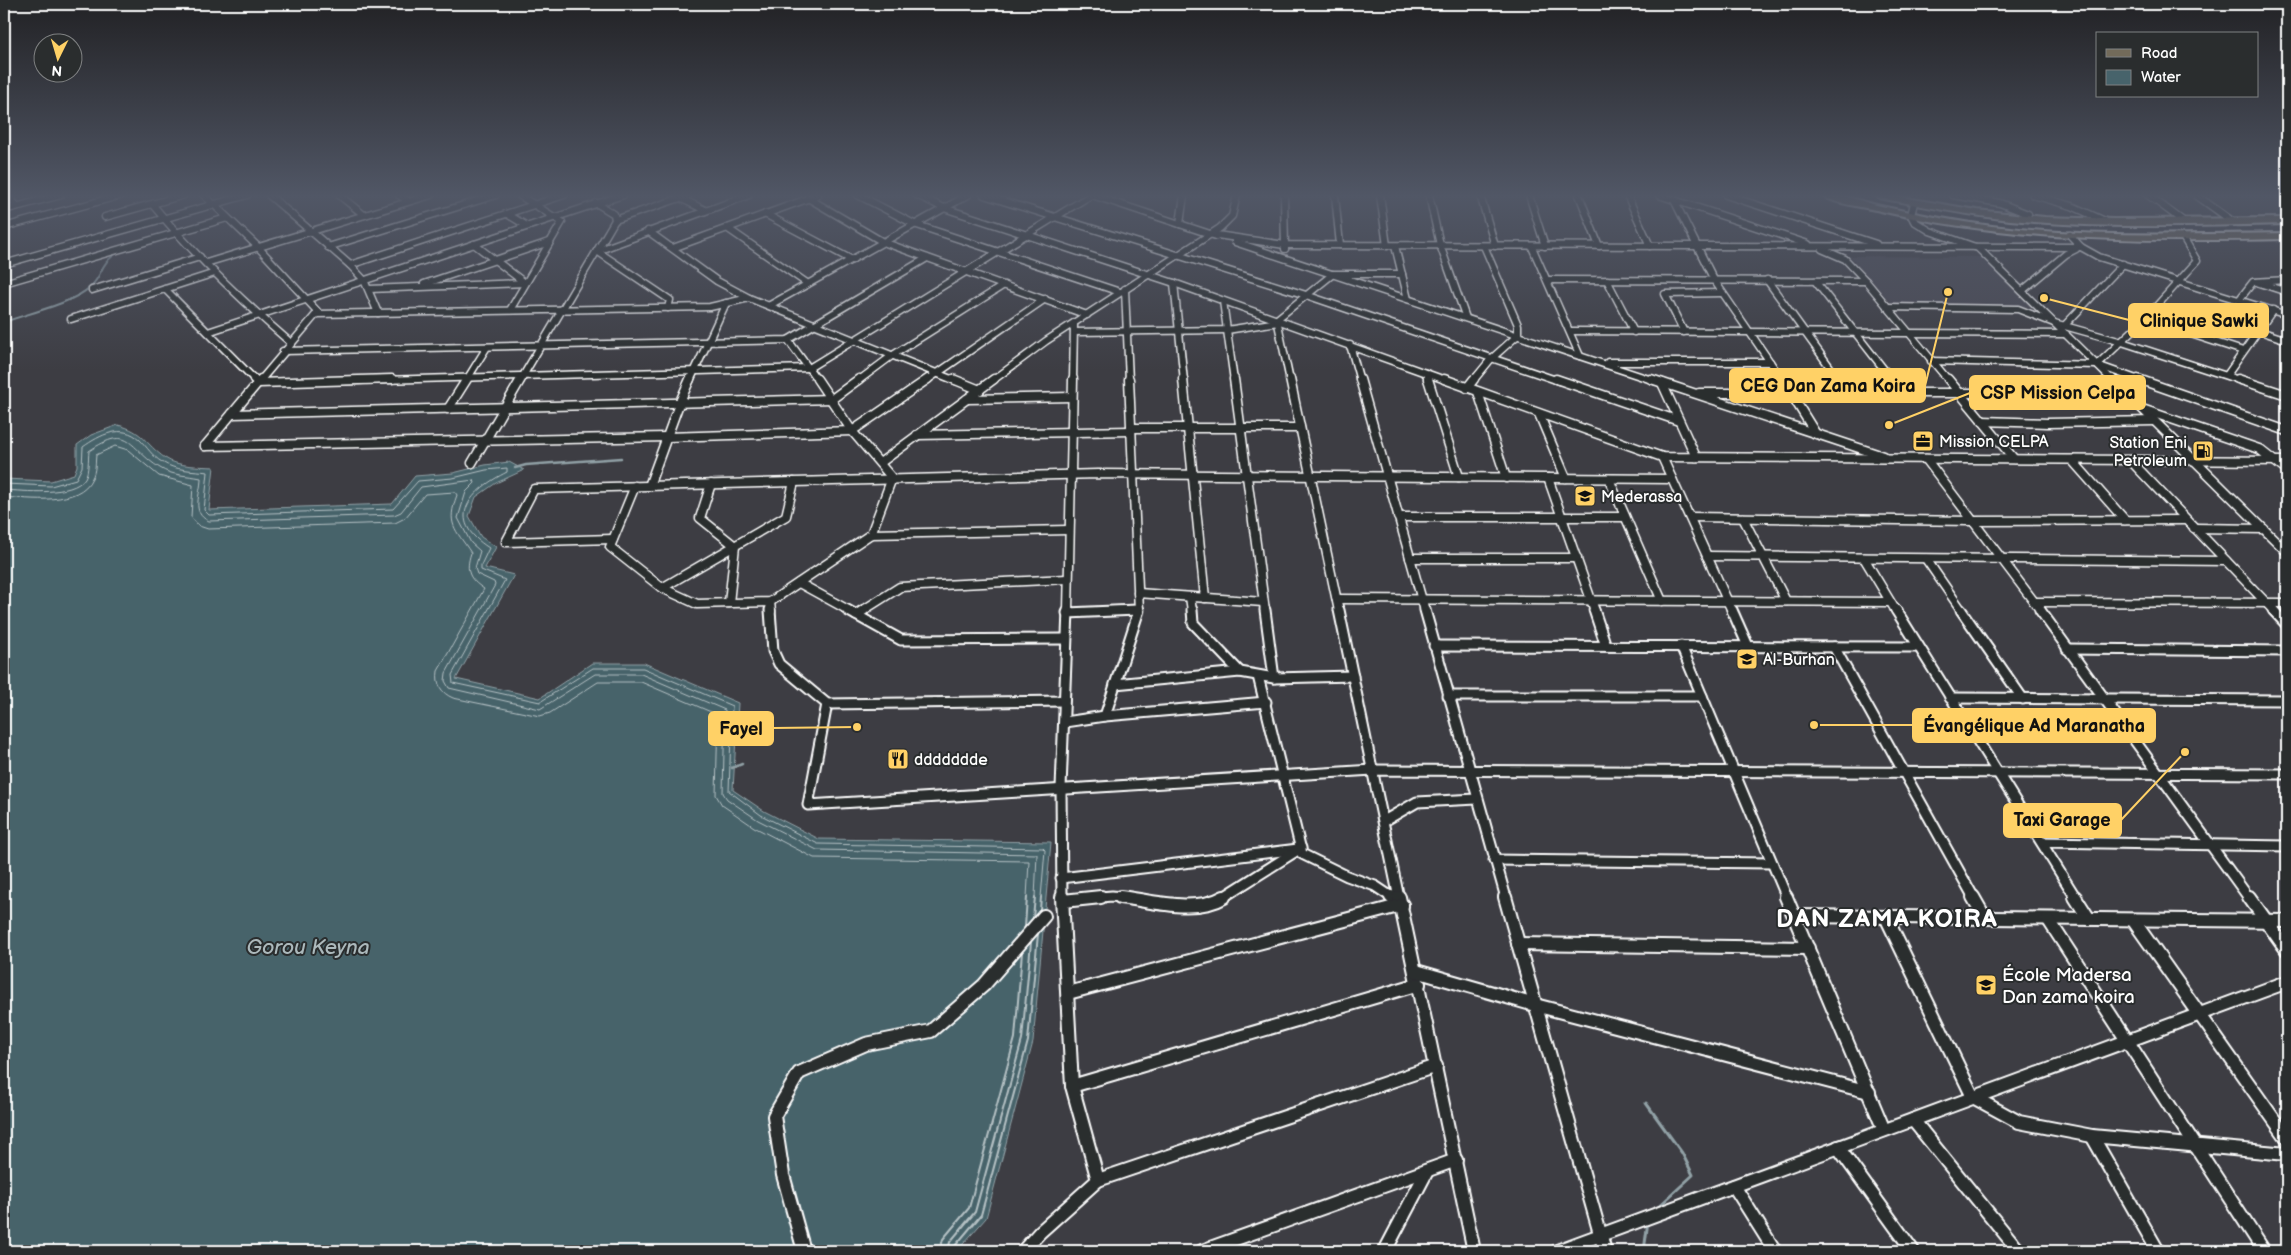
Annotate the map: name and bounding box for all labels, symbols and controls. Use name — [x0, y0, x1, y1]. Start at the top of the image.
north arrow — [32, 32, 82, 82]
legend — [2096, 32, 2258, 98]
text: Road — [2141, 44, 2177, 63]
text: N — [51, 62, 63, 79]
text: Water — [2141, 68, 2181, 87]
callout: Clinique Sawki — [2129, 304, 2268, 337]
text: Clinique Sawki — [2140, 311, 2258, 332]
callout: CEG Dan Zama Koira — [1730, 369, 1925, 402]
text: CEG Dan Zama Koira — [1740, 376, 1916, 397]
callout: CSP Mission Celpa — [1970, 376, 2145, 409]
text: CSP Mission Celpa — [1980, 383, 2136, 404]
office icon: Mission CELPA — [1911, 429, 1935, 453]
place label: Mission CELPA — [1939, 433, 2049, 452]
place label: Station Eni Petroleum — [2109, 434, 2187, 471]
fuel station icon: Station Eni Petroleum — [2191, 439, 2215, 463]
school or university icon: Mederassa — [1573, 484, 1597, 508]
place label: Mederassa — [1601, 488, 1682, 507]
school or university icon: Al-Burhan — [1735, 647, 1759, 671]
place label: Al-Burhan — [1763, 651, 1835, 670]
callout: Évangélique Ad Maranatha — [1913, 709, 2155, 742]
callout: Fayel — [709, 712, 773, 745]
text: Évangélique Ad Maranatha — [1923, 714, 2145, 737]
text: Fayel — [719, 719, 763, 740]
restaurant icon: ddddddde — [886, 747, 910, 771]
place label: ddddddde — [914, 751, 988, 770]
callout: Taxi Garage — [2004, 804, 2121, 837]
text: Taxi Garage — [2014, 810, 2110, 831]
district label: DAN ZAMA KOIRA — [1776, 904, 1998, 935]
water label: Gorou Keyna — [246, 935, 370, 960]
place label: École Madersa Dan zama koira — [2002, 963, 2135, 1009]
school or university icon: École Madersa Dan zama koira — [1974, 973, 1998, 997]

